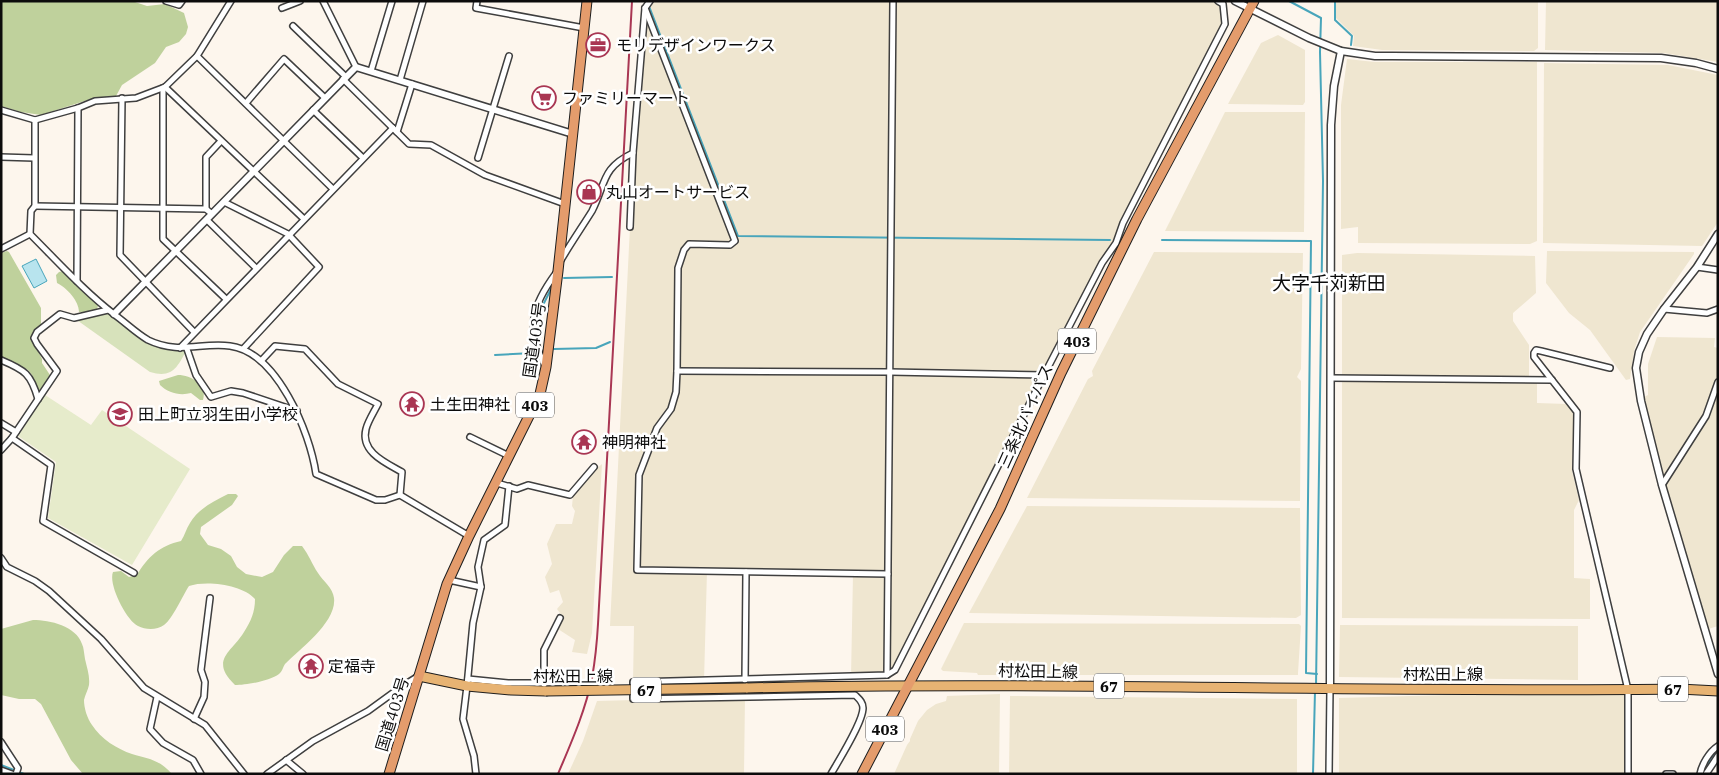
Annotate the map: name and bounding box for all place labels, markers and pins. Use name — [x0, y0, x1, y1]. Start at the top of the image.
office icon: モリデザインワークス — [585, 32, 611, 58]
place label: モリデザインワークス — [616, 35, 776, 55]
supermarket icon: ファミリーマート — [531, 85, 557, 111]
place label: ファミリーマート — [562, 88, 690, 108]
shop icon: 丸山オートサービス — [576, 179, 602, 205]
place label: 丸山オートサービス — [606, 182, 750, 202]
temple icon: 土生田神社 — [399, 391, 425, 417]
place label: 土生田神社 — [430, 394, 510, 414]
school or university icon: 田上町立羽生田小学校 — [107, 401, 133, 427]
place label: 田上町立羽生田小学校 — [138, 404, 298, 424]
temple icon: 神明神社 — [571, 429, 597, 455]
place label: 神明神社 — [602, 432, 666, 452]
temple icon: 定福寺 — [298, 653, 324, 679]
place label: 定福寺 — [328, 656, 376, 676]

